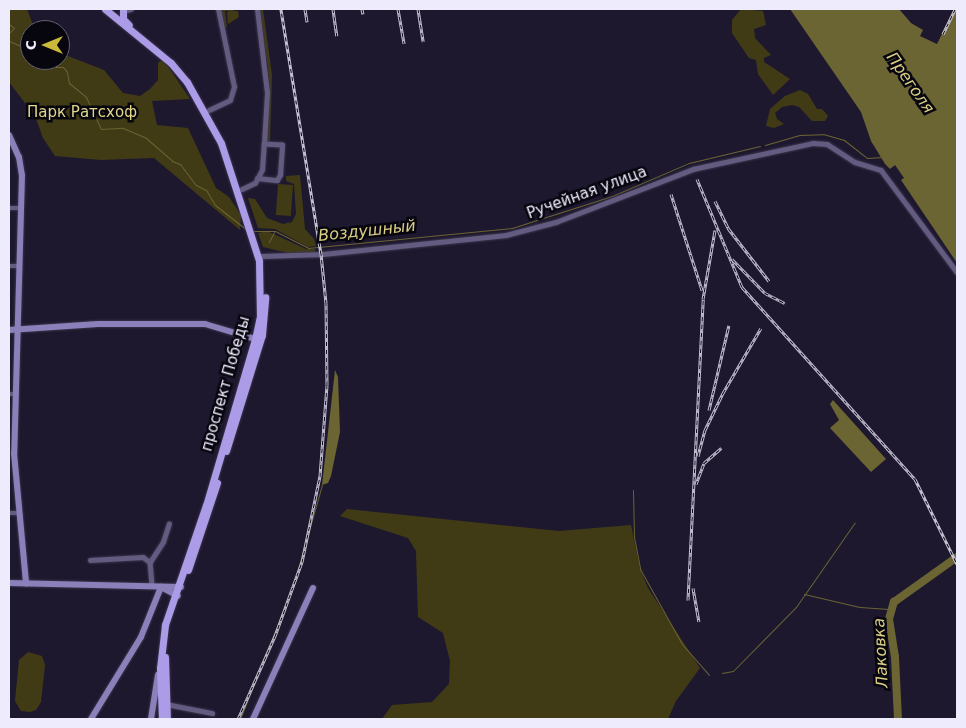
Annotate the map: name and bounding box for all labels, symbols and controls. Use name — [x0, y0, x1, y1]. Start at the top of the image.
north arrow — [20, 20, 70, 70]
text: С — [23, 40, 39, 50]
water label: Преголя — [882, 49, 938, 117]
park label: Парк Ратсхоф — [27, 104, 137, 122]
street label: Ручейная улица — [525, 163, 649, 223]
water label: Воздушный — [317, 216, 417, 246]
street label: проспект Победы — [198, 314, 254, 454]
water label: Лаковка — [870, 617, 892, 689]

